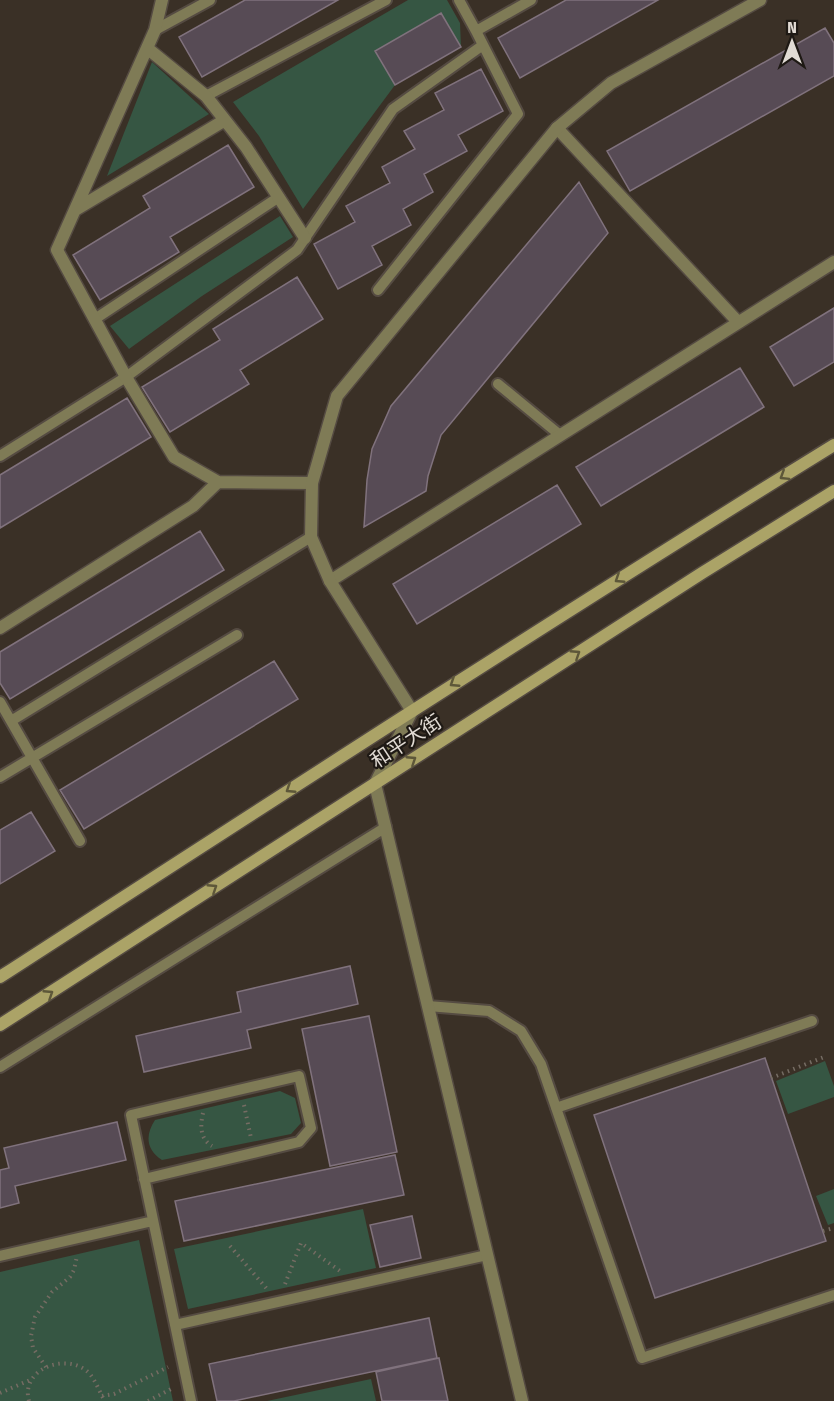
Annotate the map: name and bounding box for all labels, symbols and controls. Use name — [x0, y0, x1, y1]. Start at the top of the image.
north arrow — [762, 12, 822, 72]
text: N — [787, 18, 797, 37]
one-way arrow — [780, 468, 790, 480]
one-way arrow — [615, 571, 625, 583]
one-way arrow — [569, 650, 580, 661]
one-way arrow — [450, 676, 460, 688]
street label: 和平大街 — [366, 709, 446, 773]
one-way arrow — [406, 756, 417, 767]
one-way arrow — [286, 782, 297, 793]
one-way arrow — [207, 884, 217, 896]
one-way arrow — [43, 989, 53, 1001]

